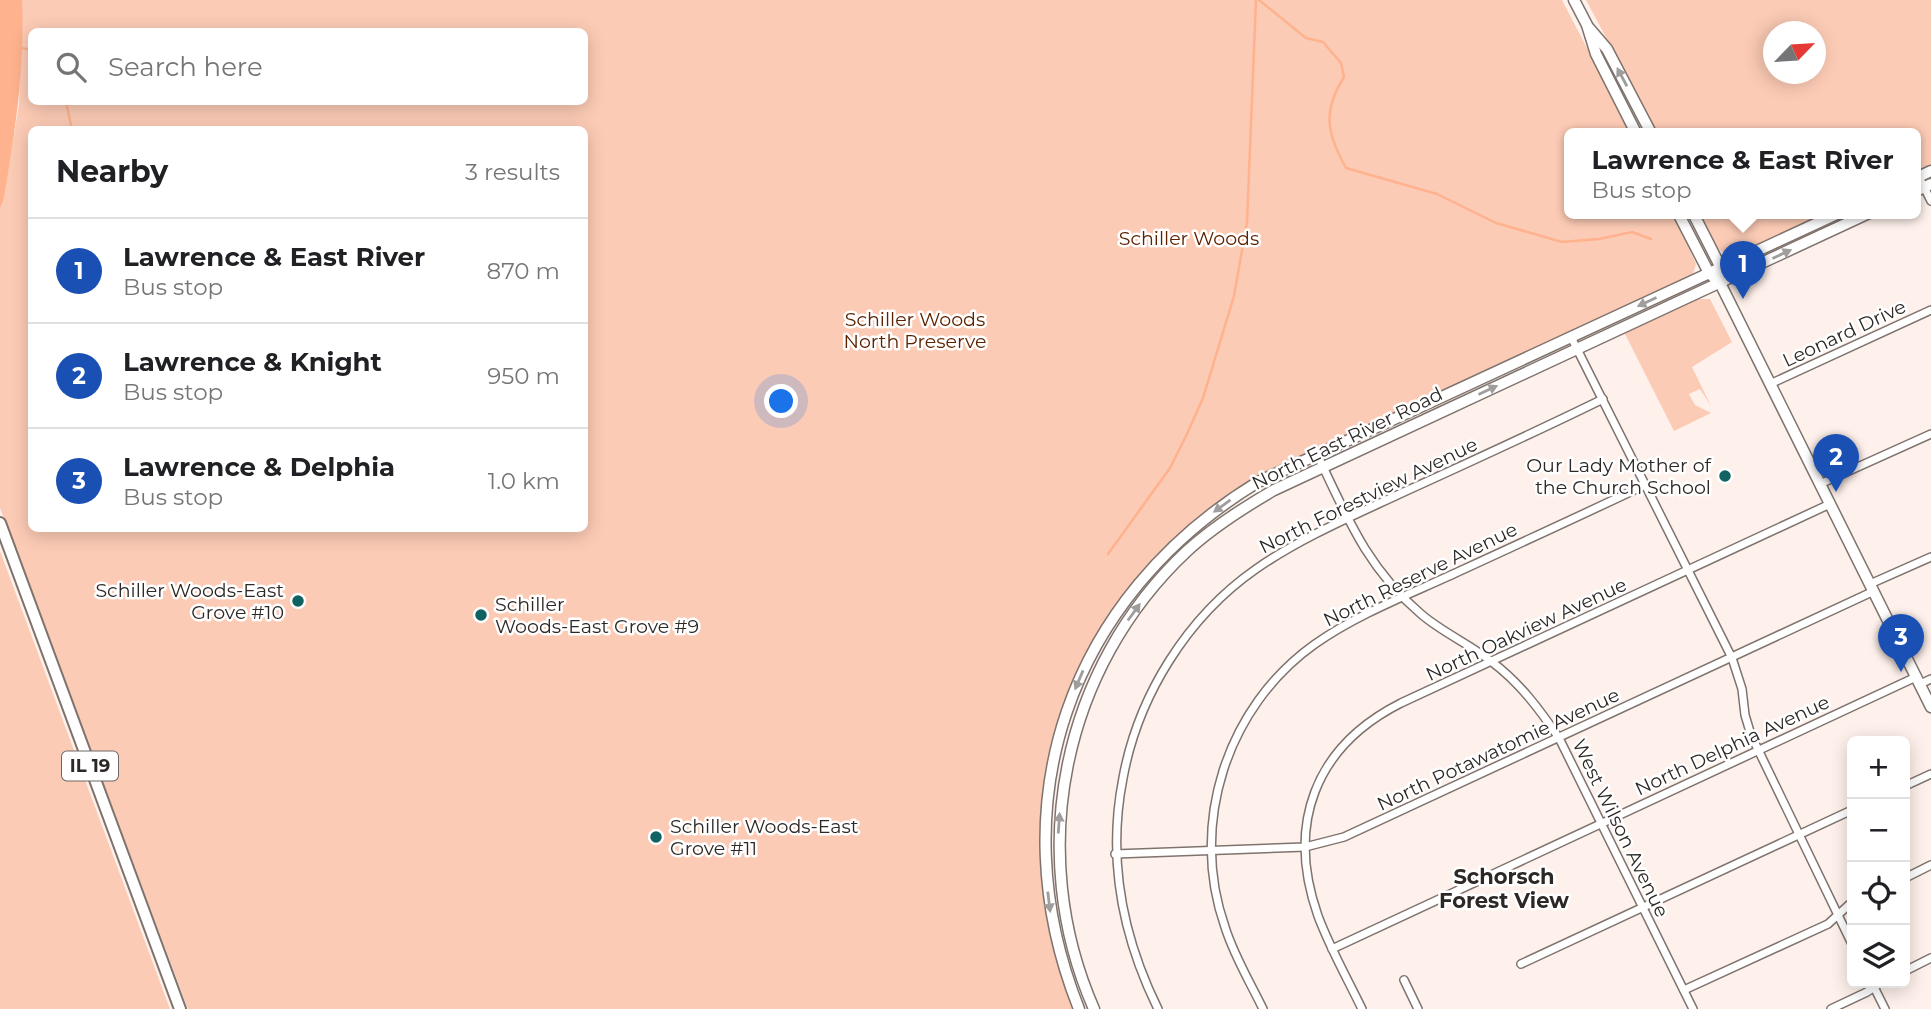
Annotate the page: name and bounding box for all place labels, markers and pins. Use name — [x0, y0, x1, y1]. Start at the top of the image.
pin: 1 — [1720, 241, 1766, 299]
pin: 2 — [1813, 434, 1859, 492]
place label: Our Lady Mother of the Church School — [1526, 454, 1713, 499]
marker: Our Lady Mother of the Church School — [1717, 468, 1733, 484]
place label: Schiller Woods-East Grove #10 — [95, 579, 284, 624]
marker: Schiller Woods-East Grove #10 — [290, 593, 306, 609]
place label: Schiller Woods-East Grove #9 — [495, 593, 699, 638]
marker: Schiller Woods-East Grove #9 — [473, 607, 489, 623]
pin: 3 — [1878, 614, 1924, 672]
place label: Schiller Woods-East Grove #11 — [670, 815, 859, 860]
marker: Schiller Woods-East Grove #11 — [648, 829, 664, 845]

